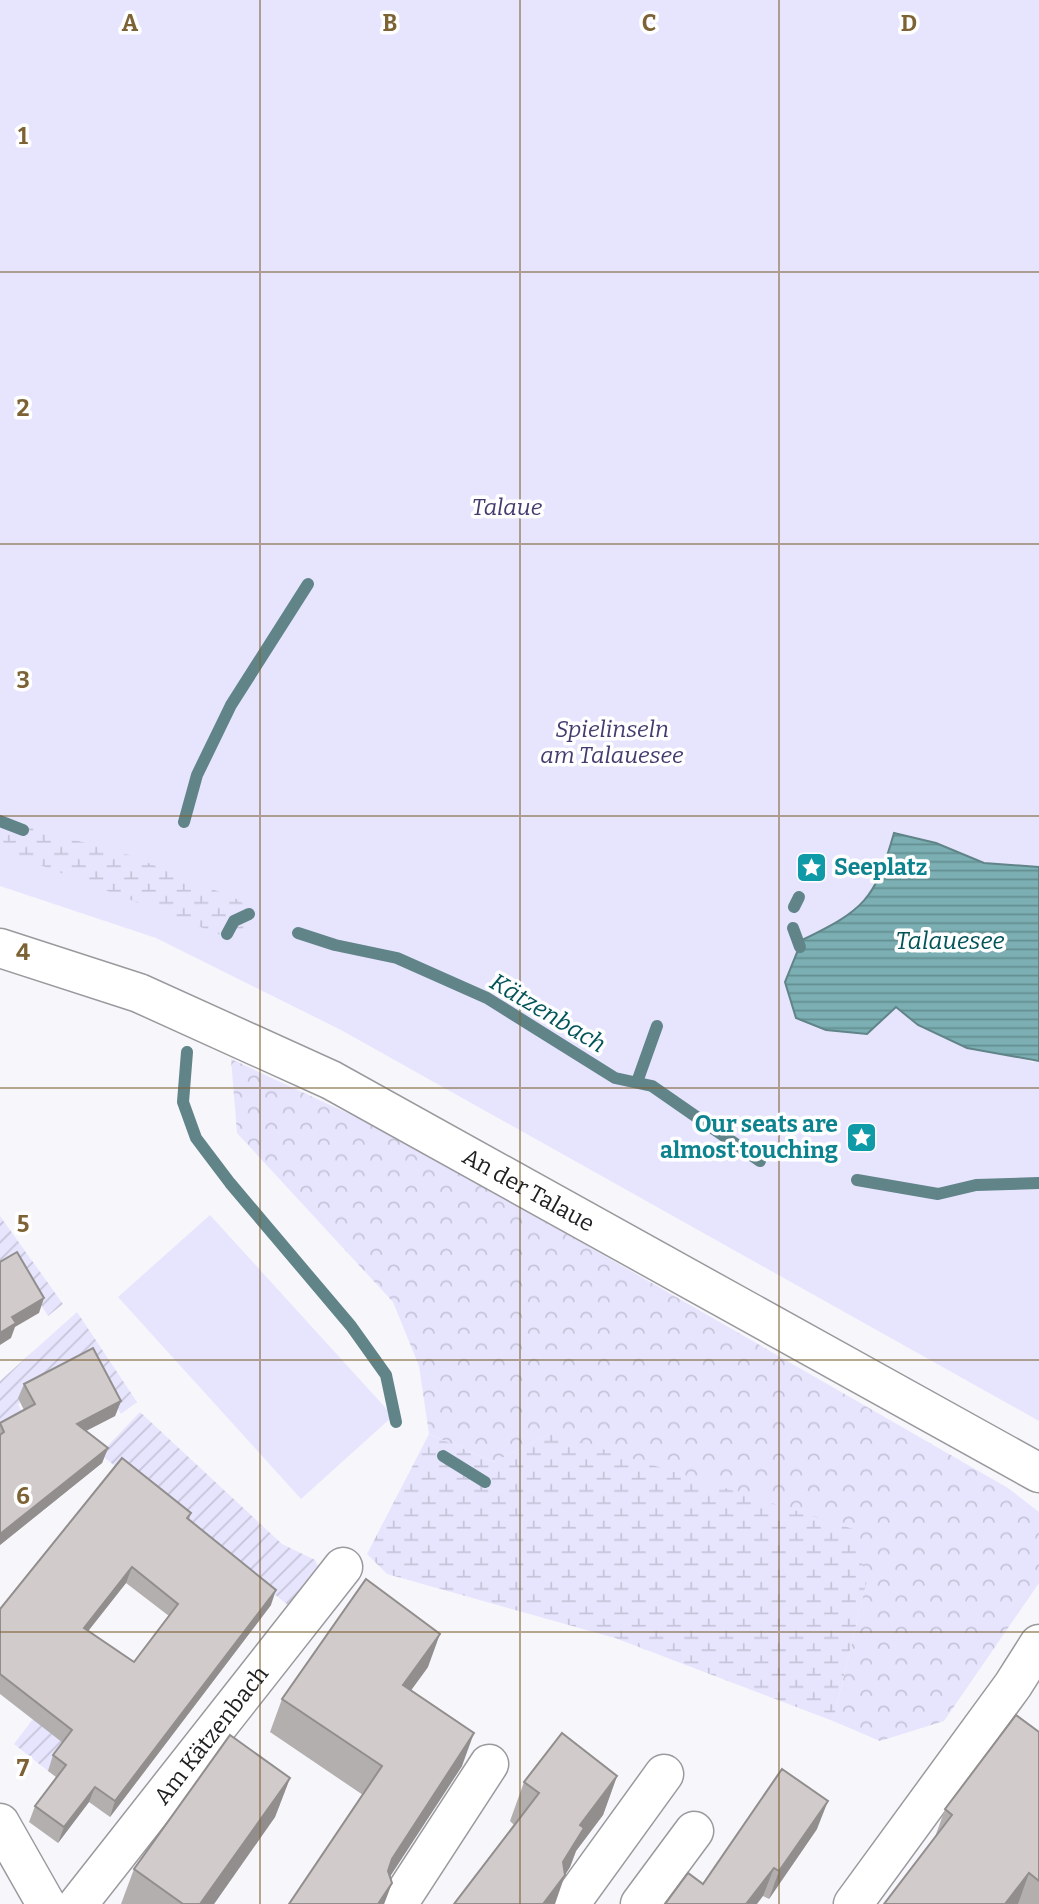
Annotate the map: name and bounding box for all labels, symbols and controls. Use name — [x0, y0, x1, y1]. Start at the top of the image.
text: A — [122, 9, 139, 37]
text: B — [383, 9, 397, 37]
text: C — [642, 9, 656, 37]
text: D — [901, 9, 917, 37]
text: 1 — [18, 122, 28, 150]
text: 2 — [17, 394, 30, 422]
park label: Talaue — [472, 493, 543, 521]
text: 3 — [16, 666, 30, 694]
park label: Spielinseln am Talauesee — [540, 715, 684, 769]
place icon: Seeplatz — [794, 850, 828, 884]
place label: Seeplatz — [834, 853, 927, 881]
water label: Talauesee — [895, 927, 1005, 955]
text: 4 — [16, 938, 30, 966]
water label: Kätzenbach — [485, 968, 611, 1058]
place label: Our seats are almost touching — [660, 1110, 838, 1164]
place icon: Our seats are almost touching — [844, 1120, 878, 1154]
street label: An der Talaue — [458, 1142, 600, 1238]
text: 5 — [17, 1210, 29, 1238]
text: 6 — [16, 1482, 30, 1510]
street label: Am Kätzenbach — [148, 1660, 274, 1810]
text: 7 — [17, 1754, 30, 1782]

